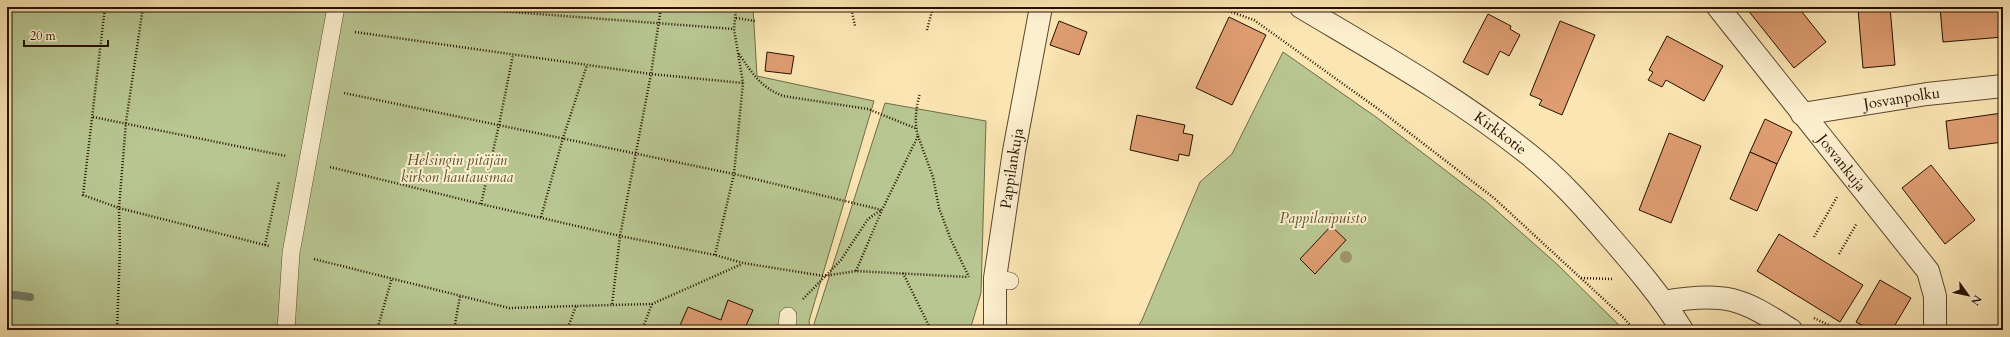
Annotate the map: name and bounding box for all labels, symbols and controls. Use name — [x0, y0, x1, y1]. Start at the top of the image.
scale bar — [24, 22, 108, 48]
text: 20 m — [30, 28, 57, 44]
street label: Josvanpolku — [1860, 83, 1941, 114]
street label: Kirkkotie — [1470, 107, 1531, 159]
street label: Pappilankuja — [996, 126, 1028, 210]
street label: Josvankuja — [1812, 128, 1871, 196]
park label: Helsingin pitäjän kirkon hautausmaa — [401, 150, 514, 187]
park label: Pappilanpuisto — [1279, 208, 1367, 228]
north arrow — [1948, 275, 1988, 315]
text: N — [1967, 292, 1985, 309]

